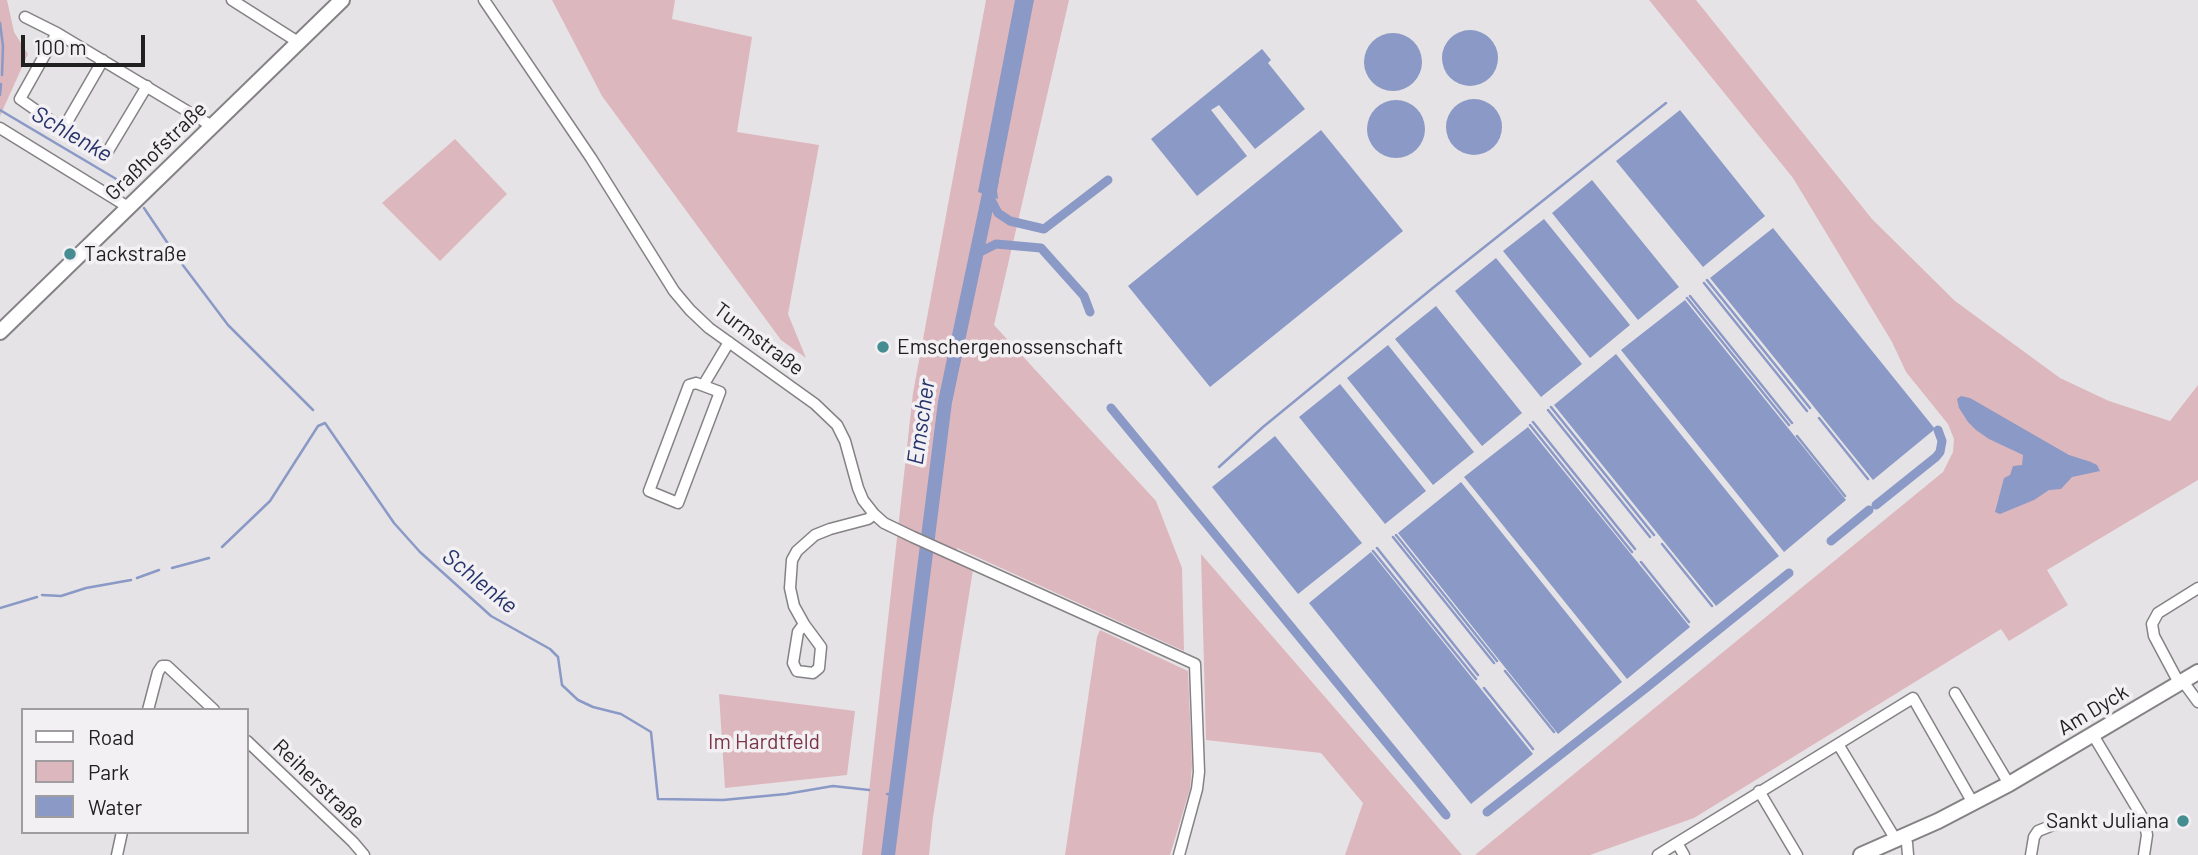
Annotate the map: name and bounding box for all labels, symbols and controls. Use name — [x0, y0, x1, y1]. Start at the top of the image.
scale bar — [24, 21, 149, 65]
text: 100 m — [34, 34, 87, 59]
street label: Graßhofstraße — [100, 96, 212, 206]
water label: Schlenke — [27, 100, 117, 168]
place label: Tackstraße — [84, 241, 187, 267]
marker: Tackstraße — [62, 246, 78, 262]
street label: Turmstraße — [709, 297, 809, 381]
place label: Emschergenossenschaft — [897, 334, 1123, 360]
marker: Emschergenossenschaft — [875, 339, 891, 355]
water label: Emscher — [901, 377, 941, 467]
water label: Schlenke — [437, 542, 523, 620]
street label: Am Dyck — [2053, 679, 2133, 741]
legend — [21, 708, 248, 834]
text: Road — [88, 724, 134, 749]
park label: Im Hardtfeld — [708, 729, 820, 755]
street label: Reiherstraße — [268, 734, 370, 834]
text: Park — [88, 759, 129, 784]
text: Water — [88, 794, 142, 819]
place label: Sankt Juliana — [2046, 808, 2169, 834]
marker: Sankt Juliana — [2175, 813, 2191, 829]

